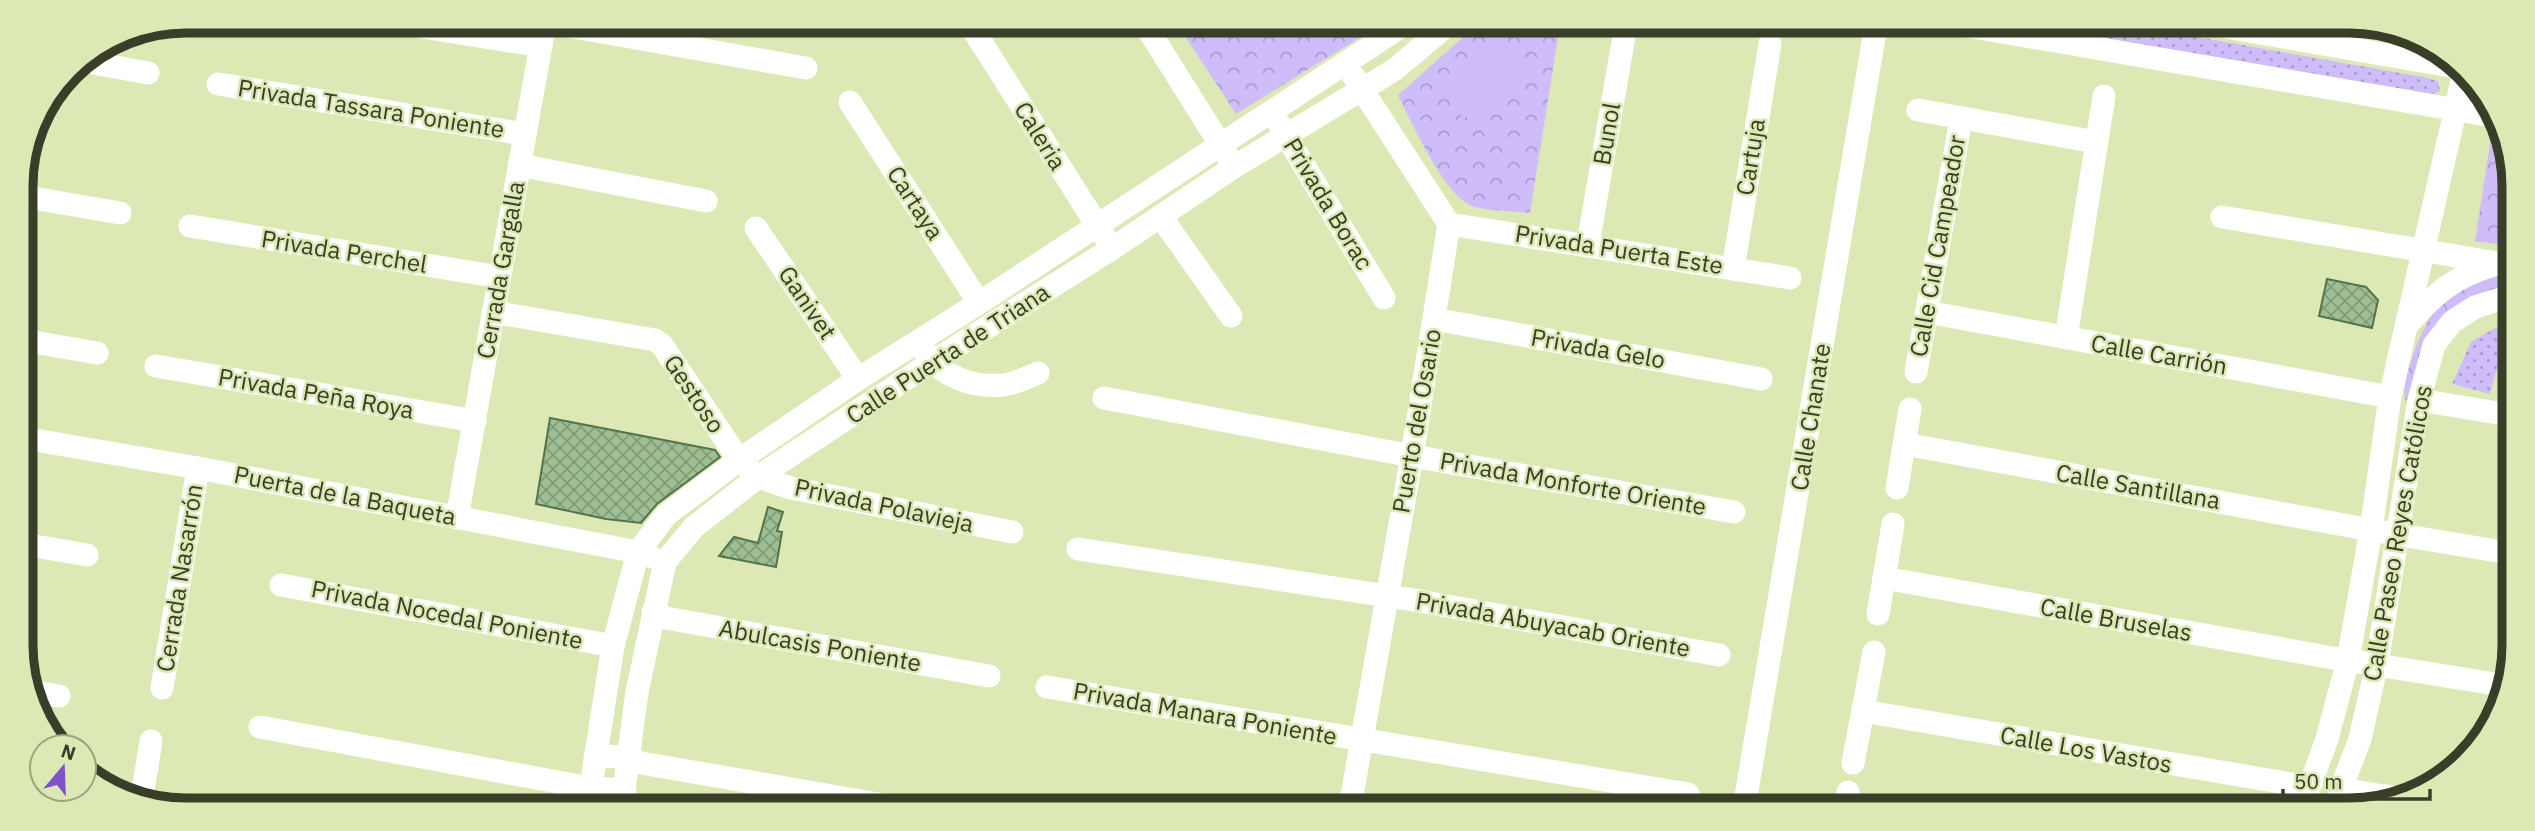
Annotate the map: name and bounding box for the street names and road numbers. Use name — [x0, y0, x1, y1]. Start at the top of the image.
street label: Privada Tassara Poniente — [236, 71, 507, 145]
street label: Caleria — [1007, 95, 1074, 176]
street label: Bunol — [1585, 100, 1627, 168]
street label: Cartuja — [1728, 116, 1772, 198]
street label: Privada Borac — [1277, 132, 1381, 275]
street label: Calle Cid Campeador — [1902, 132, 1972, 359]
street label: Cartaya — [880, 159, 952, 246]
street label: Cerrada Gargalla — [469, 178, 531, 361]
street label: Privada Puerta Este — [1513, 217, 1725, 281]
street label: Privada Perchel — [259, 222, 429, 280]
street label: Ganivet — [772, 259, 844, 346]
street label: Calle Puerta de Triana — [840, 275, 1055, 431]
street label: Privada Gelo — [1529, 320, 1668, 376]
street label: Puerto del Osario — [1384, 326, 1448, 516]
street label: Calle Carrión — [2088, 326, 2230, 382]
street label: Calle Chanate — [1783, 341, 1837, 493]
street label: Gestoso — [657, 348, 733, 439]
street label: Privada Peña Roya — [216, 360, 417, 426]
street label: Calle Paseo Reyes Católicos — [2355, 382, 2439, 683]
street label: Privada Monforte Oriente — [1438, 444, 1709, 522]
street label: Calle Santillana — [2053, 456, 2223, 516]
street label: Puerta de la Baqueta — [232, 458, 459, 532]
street label: Privada Polavieja — [792, 470, 977, 540]
street label: Cerrada Nasarrón — [148, 482, 210, 674]
street label: Privada Nocedal Poniente — [309, 572, 586, 656]
street label: Privada Abuyacab Oriente — [1414, 584, 1693, 664]
street label: Calle Bruselas — [2038, 590, 2195, 648]
street label: Abulcasis Poniente — [717, 611, 924, 679]
street label: Privada Manara Poniente — [1071, 674, 1340, 752]
street label: Calle Los Vastos — [1998, 718, 2175, 780]

